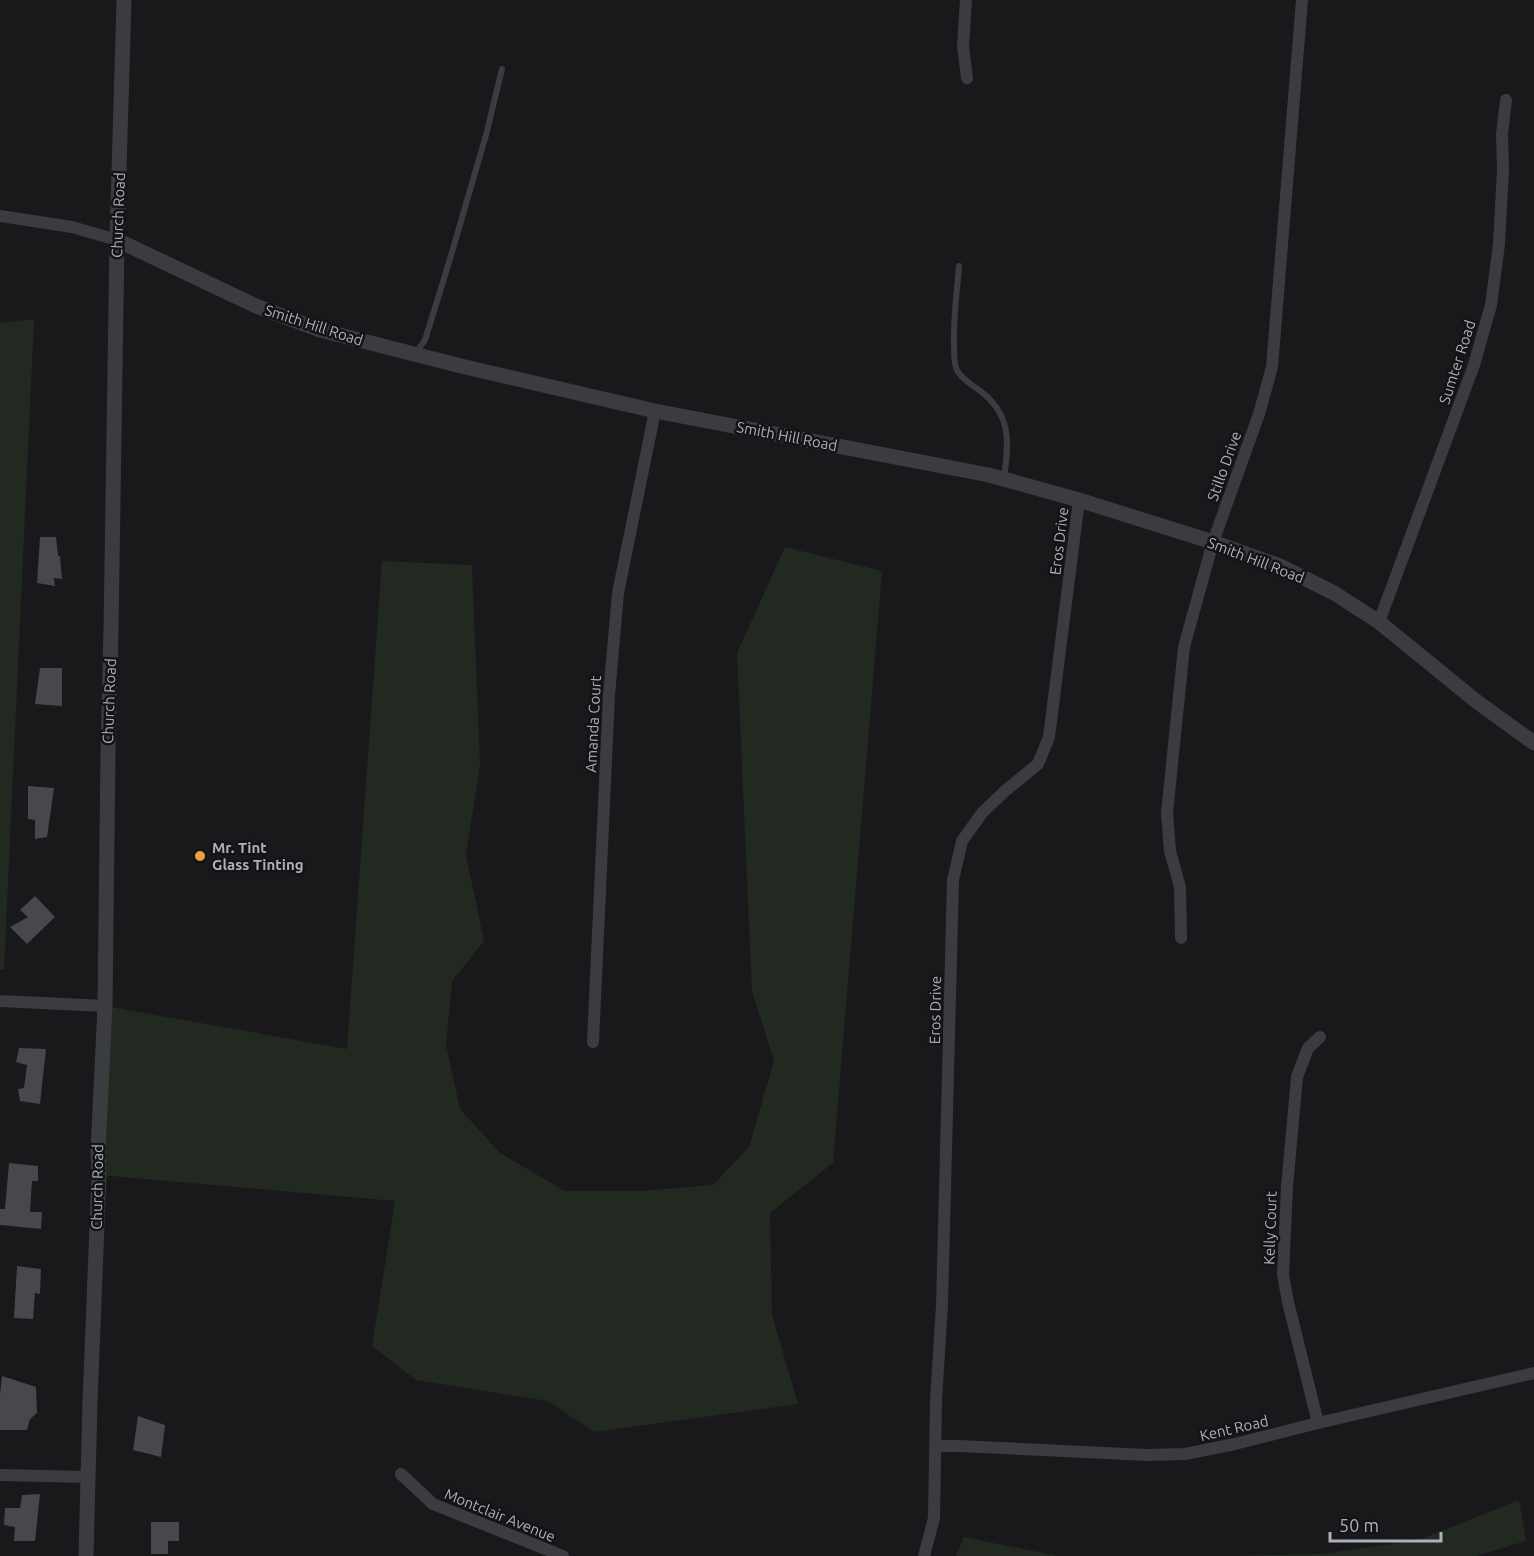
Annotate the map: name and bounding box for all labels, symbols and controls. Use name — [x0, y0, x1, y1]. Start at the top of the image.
street label: Church Road — [108, 172, 128, 258]
street label: Smith Hill Road — [263, 301, 365, 349]
street label: Sumter Road — [1435, 318, 1479, 406]
street label: Smith Hill Road — [735, 418, 839, 454]
street label: Stillo Drive — [1204, 429, 1244, 503]
street label: Eros Drive — [1046, 506, 1072, 576]
street label: Smith Hill Road — [1205, 534, 1307, 586]
street label: Church Road — [99, 658, 119, 744]
street label: Amanda Court — [582, 675, 604, 773]
place label: Mr. Tint Glass Tinting — [212, 839, 304, 873]
marker: Mr. Tint Glass Tinting — [193, 849, 207, 863]
street label: Eros Drive — [926, 976, 944, 1044]
street label: Church Road — [88, 1144, 106, 1230]
street label: Kelly Court — [1260, 1191, 1280, 1265]
street label: Kent Road — [1198, 1412, 1270, 1444]
street label: Montclair Avenue — [442, 1485, 558, 1545]
scale bar — [1330, 1505, 1441, 1543]
text: 50 m — [1339, 1515, 1379, 1535]

